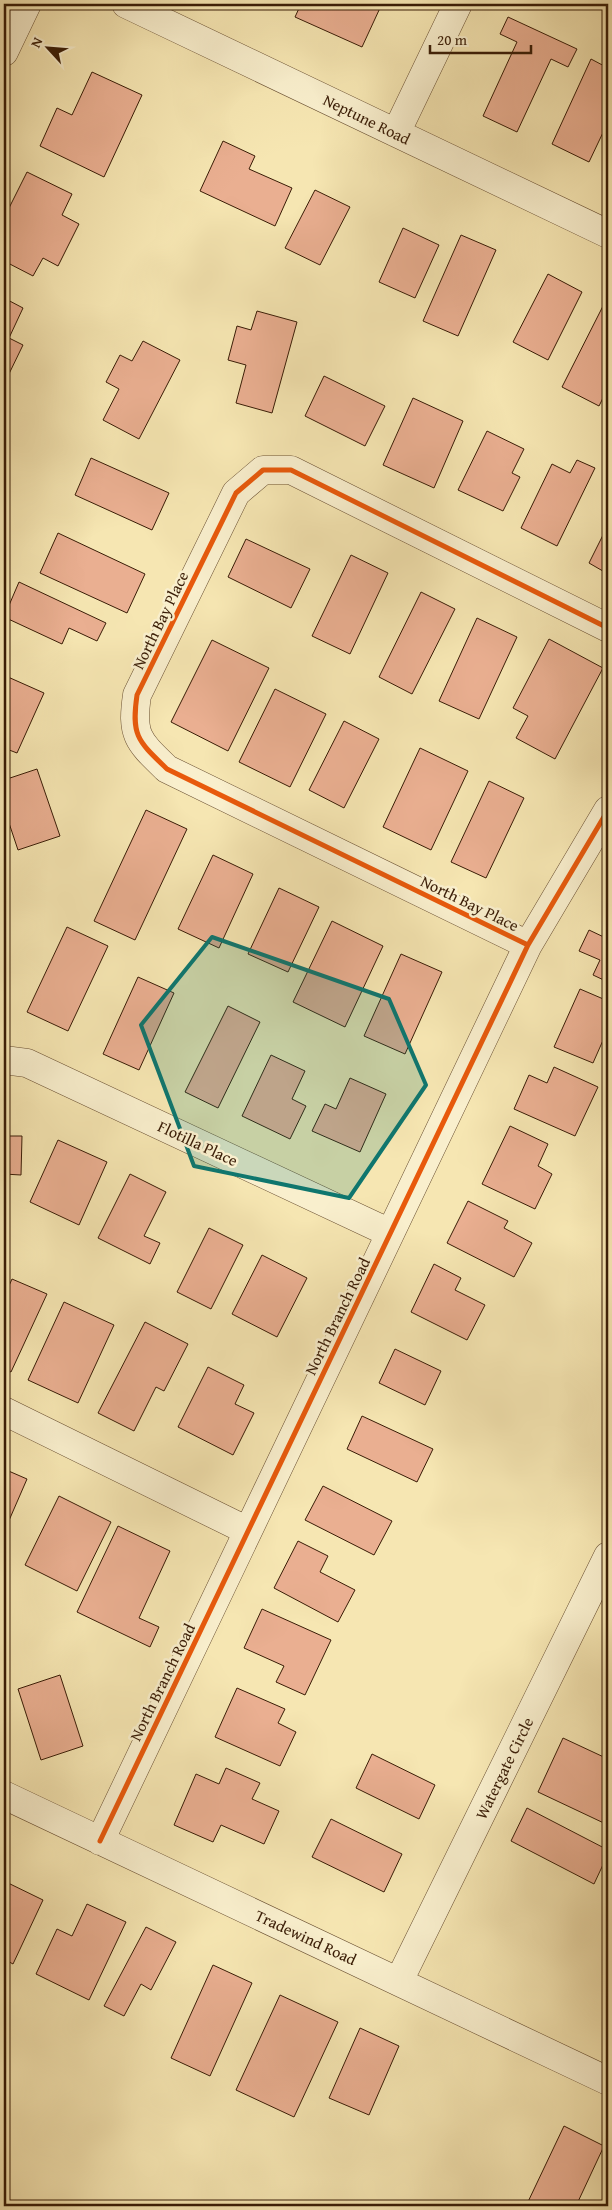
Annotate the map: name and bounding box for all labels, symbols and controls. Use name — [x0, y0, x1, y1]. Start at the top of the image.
north arrow — [22, 22, 72, 72]
scale bar — [430, 22, 531, 54]
text: 20 m — [437, 29, 468, 50]
text: N — [25, 33, 48, 51]
street label: Neptune Road — [319, 88, 415, 151]
street label: North Bay Place — [126, 567, 194, 673]
street label: North Bay Place — [417, 869, 523, 937]
street label: Flotilla Place — [154, 1114, 242, 1172]
street label: North Branch Road — [298, 1253, 376, 1379]
street label: North Branch Road — [123, 1619, 201, 1745]
street label: Watergate Circle — [469, 1713, 539, 1823]
street label: Tradewind Road — [251, 1903, 361, 1971]

